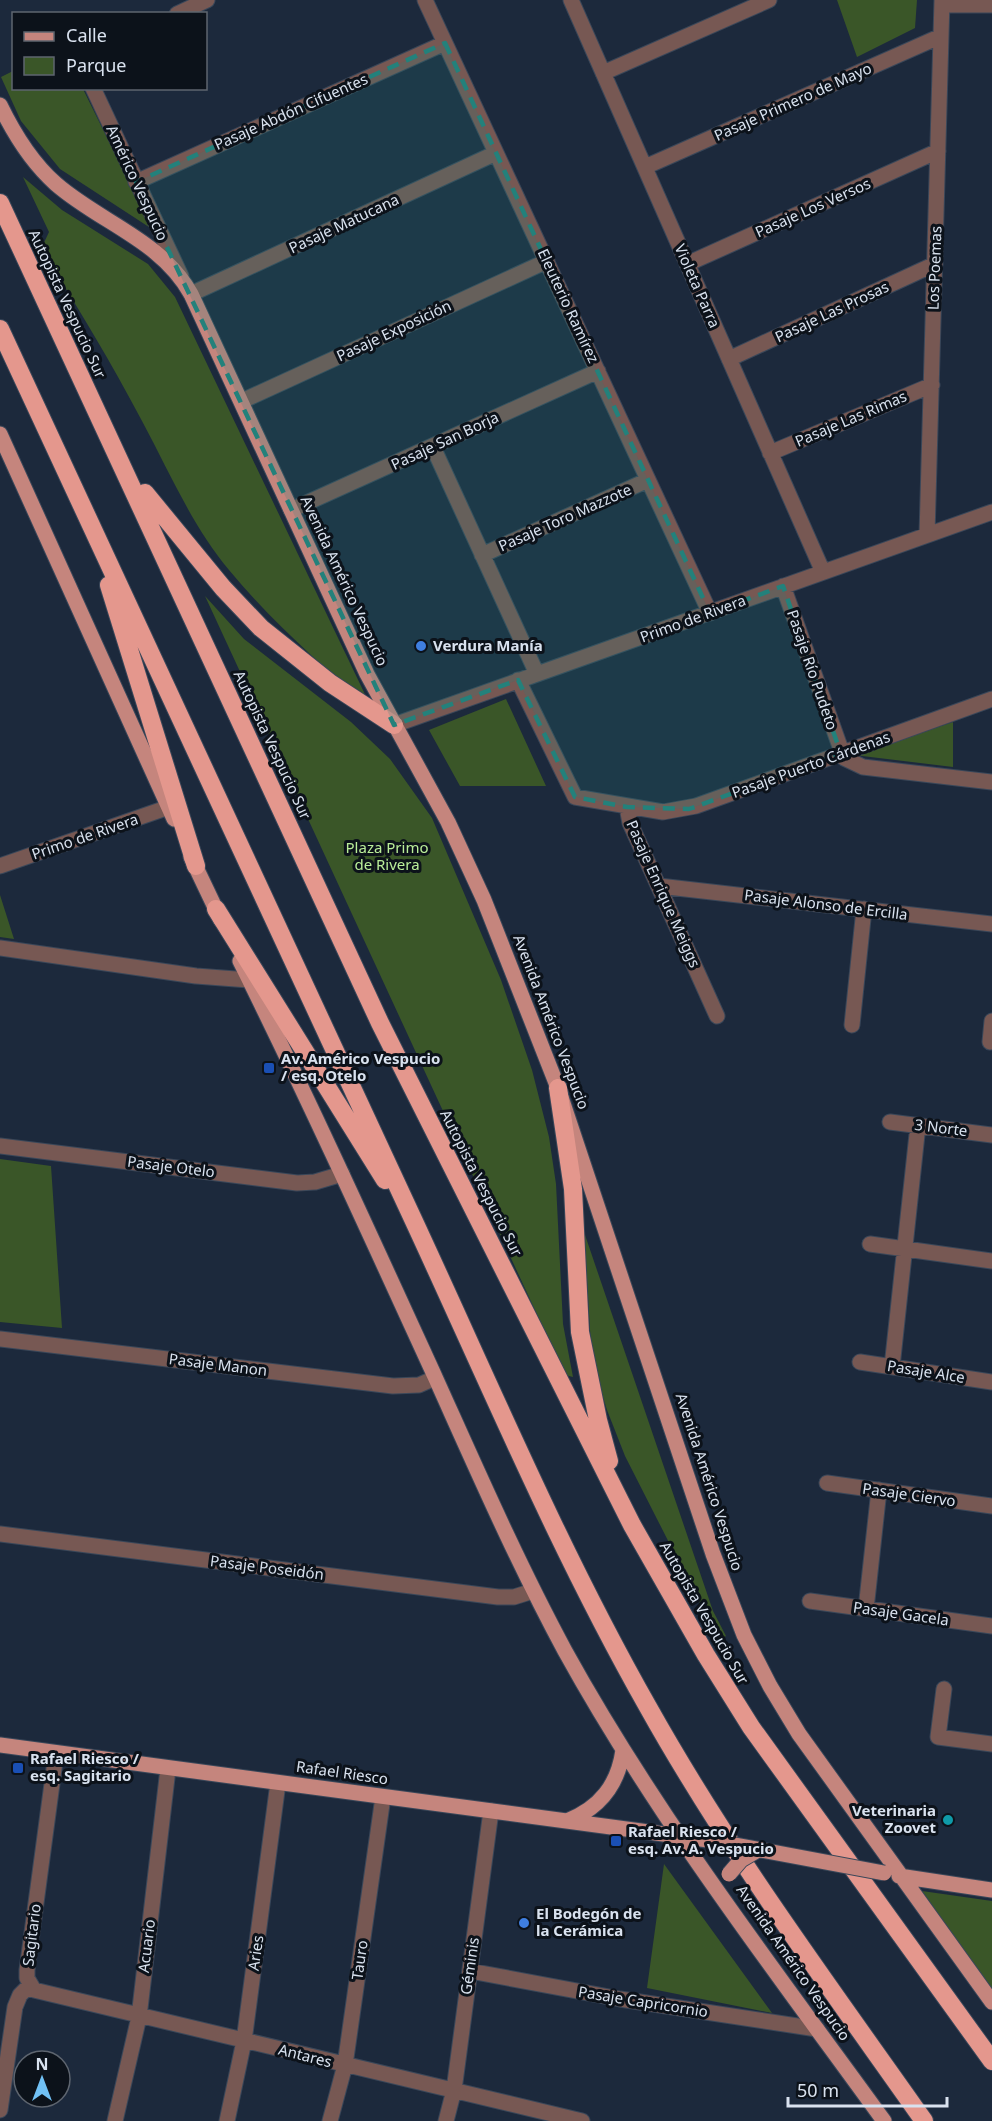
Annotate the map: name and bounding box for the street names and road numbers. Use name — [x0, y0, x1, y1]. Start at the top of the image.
street label: Pasaje Primero de Mayo — [711, 57, 874, 145]
street label: Pasaje Abdón Cifuentes — [211, 68, 371, 154]
street label: Américo Vespucio — [102, 122, 173, 244]
street label: Pasaje Los Versos — [752, 173, 873, 241]
street label: Pasaje Matucana — [285, 189, 402, 257]
street label: Autopista Vespucio Sur — [25, 226, 111, 381]
street label: Los Poemas — [923, 226, 945, 310]
street label: Violeta Parra — [670, 240, 725, 331]
street label: Eleuterio Ramírez — [534, 245, 604, 366]
street label: Pasaje Las Prosas — [771, 276, 892, 346]
street label: Pasaje Exposición — [333, 295, 454, 365]
street label: Pasaje Las Rimas — [792, 386, 910, 451]
street label: Pasaje San Borja — [388, 406, 502, 474]
street label: Pasaje Toro Mazzote — [495, 479, 634, 555]
street label: Avenida Américo Vespucio — [297, 492, 393, 669]
street label: Primo de Rivera — [637, 590, 748, 646]
street label: Pasaje Río Pudeto — [783, 607, 843, 733]
street label: Autopista Vespucio Sur — [230, 667, 316, 822]
street label: Pasaje Puerto Cárdenas — [729, 726, 893, 802]
street label: Primo de Rivera — [29, 808, 141, 864]
street label: Pasaje Enrique Meiggs — [622, 817, 705, 970]
street label: Pasaje Alonso de Ercilla — [743, 884, 909, 924]
street label: Avenida Américo Vespucio — [509, 931, 595, 1112]
street label: Autopista Vespucio Sur — [436, 1106, 528, 1259]
street label: 3 Norte — [914, 1114, 969, 1140]
street label: Pasaje Otelo — [126, 1151, 216, 1181]
street label: Pasaje Manon — [168, 1348, 268, 1380]
street label: Pasaje Alce — [886, 1355, 966, 1387]
street label: Avenida Américo Vespucio — [672, 1390, 748, 1573]
street label: Pasaje Ciervo — [861, 1478, 957, 1510]
street label: Autopista Vespucio Sur — [656, 1537, 754, 1688]
street label: Pasaje Poseidón — [209, 1550, 325, 1584]
street label: Pasaje Gacela — [852, 1596, 950, 1630]
street label: Rafael Riesco — [295, 1756, 389, 1788]
street label: Avenida Américo Vespucio — [732, 1881, 855, 2044]
street label: Sagitario — [17, 1903, 45, 1967]
street label: Acuario — [133, 1918, 159, 1974]
street label: Aries — [243, 1934, 267, 1972]
street label: Géminis — [455, 1936, 483, 1996]
street label: Tauro — [346, 1939, 372, 1981]
street label: Pasaje Capricornio — [577, 1981, 710, 2021]
street label: Antares — [277, 2039, 334, 2071]

